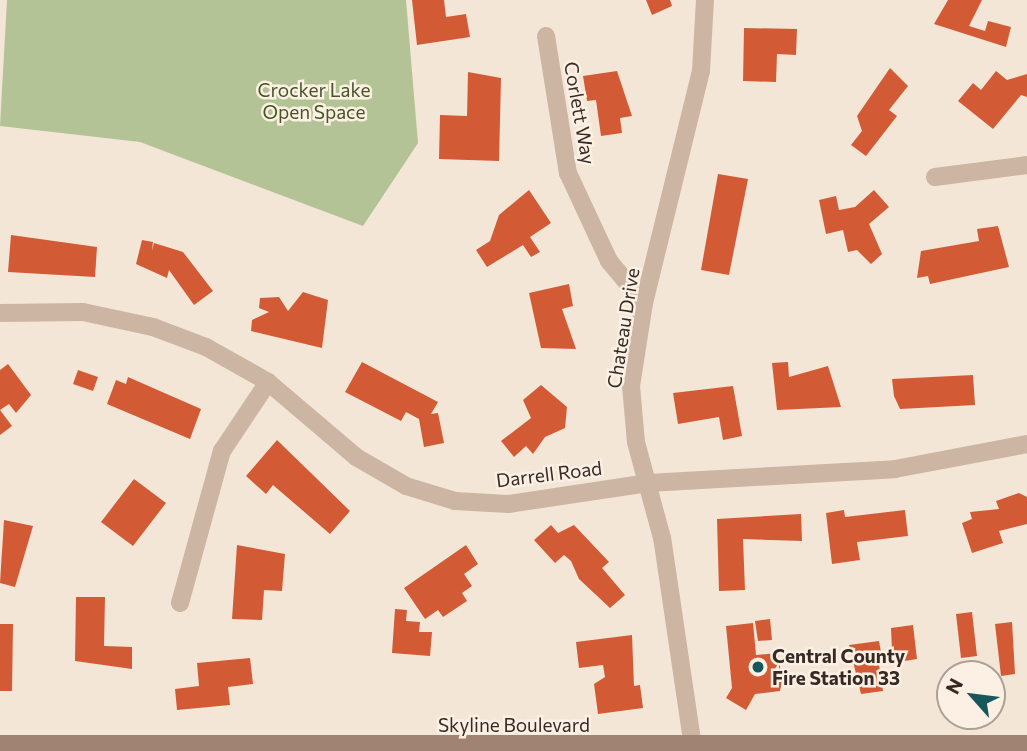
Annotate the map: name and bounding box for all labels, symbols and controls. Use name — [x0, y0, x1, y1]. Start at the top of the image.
street label: Corlett Way — [560, 60, 600, 166]
park label: Crocker Lake Open Space — [258, 79, 370, 123]
street label: Chateau Drive — [602, 266, 644, 390]
street label: Darrell Road — [495, 456, 603, 492]
place label: Central County Fire Station 33 — [772, 645, 905, 689]
marker: Central County Fire Station 33 — [750, 659, 766, 675]
north arrow — [936, 660, 1006, 730]
text: N — [940, 674, 967, 698]
street label: Skyline Boulevard — [438, 714, 590, 736]

